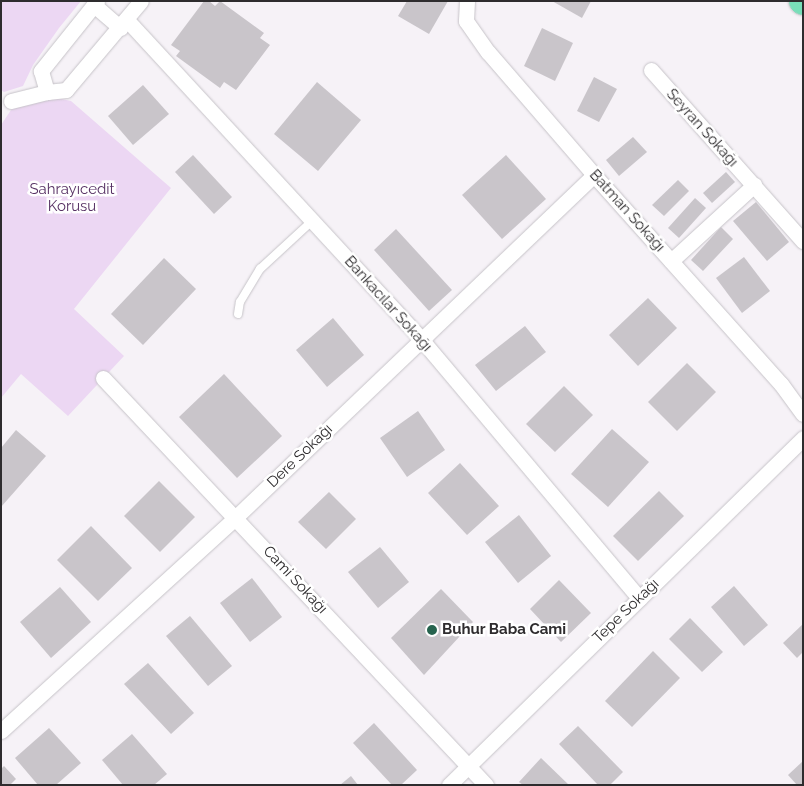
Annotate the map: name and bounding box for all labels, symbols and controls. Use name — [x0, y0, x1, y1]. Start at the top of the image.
street label: Seyran Sokağı — [662, 85, 742, 171]
street label: Batman Sokağı — [585, 166, 669, 256]
park label: Sahrayıcedit Korusu — [29, 180, 115, 215]
street label: Bankacılar Sokağı — [340, 252, 436, 356]
street label: Dere Sokağı — [264, 420, 336, 492]
street label: Cami Sokağı — [259, 542, 331, 618]
street label: Tepe Sokağı — [589, 575, 663, 647]
place label: Buhur Baba Cami — [442, 621, 566, 639]
marker: Buhur Baba Cami — [426, 624, 438, 636]

